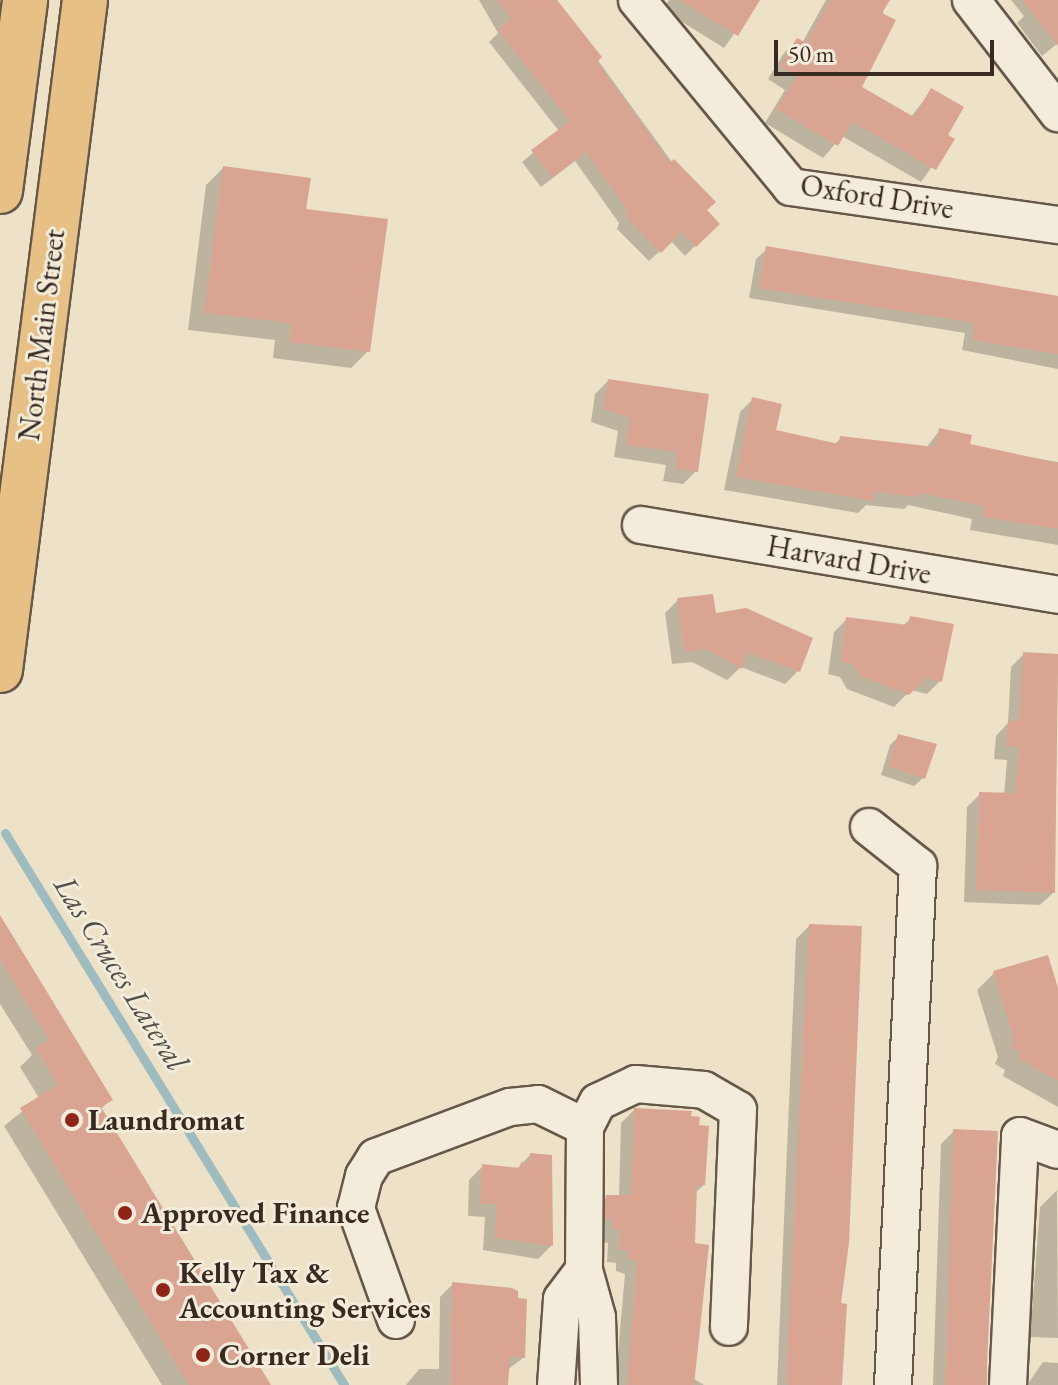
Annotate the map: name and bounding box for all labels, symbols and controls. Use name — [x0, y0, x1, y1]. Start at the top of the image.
scale bar — [778, 24, 998, 74]
text: 50 m — [788, 38, 835, 69]
street label: Oxford Drive — [798, 167, 956, 227]
street label: North Main Street — [11, 227, 73, 443]
street label: Harvard Drive — [764, 528, 934, 592]
water label: Las Cruces Lateral — [46, 868, 196, 1078]
place label: Laundromat — [88, 1102, 245, 1138]
marker: Laundromat — [63, 1111, 81, 1129]
place label: Approved Finance — [141, 1195, 370, 1231]
marker: Approved Finance — [116, 1204, 134, 1222]
place label: Kelly Tax & Accounting Services — [179, 1255, 431, 1326]
marker: Kelly Tax & Accounting Services — [154, 1281, 172, 1299]
place label: Corner Deli — [219, 1337, 370, 1373]
marker: Corner Deli — [194, 1346, 212, 1364]

